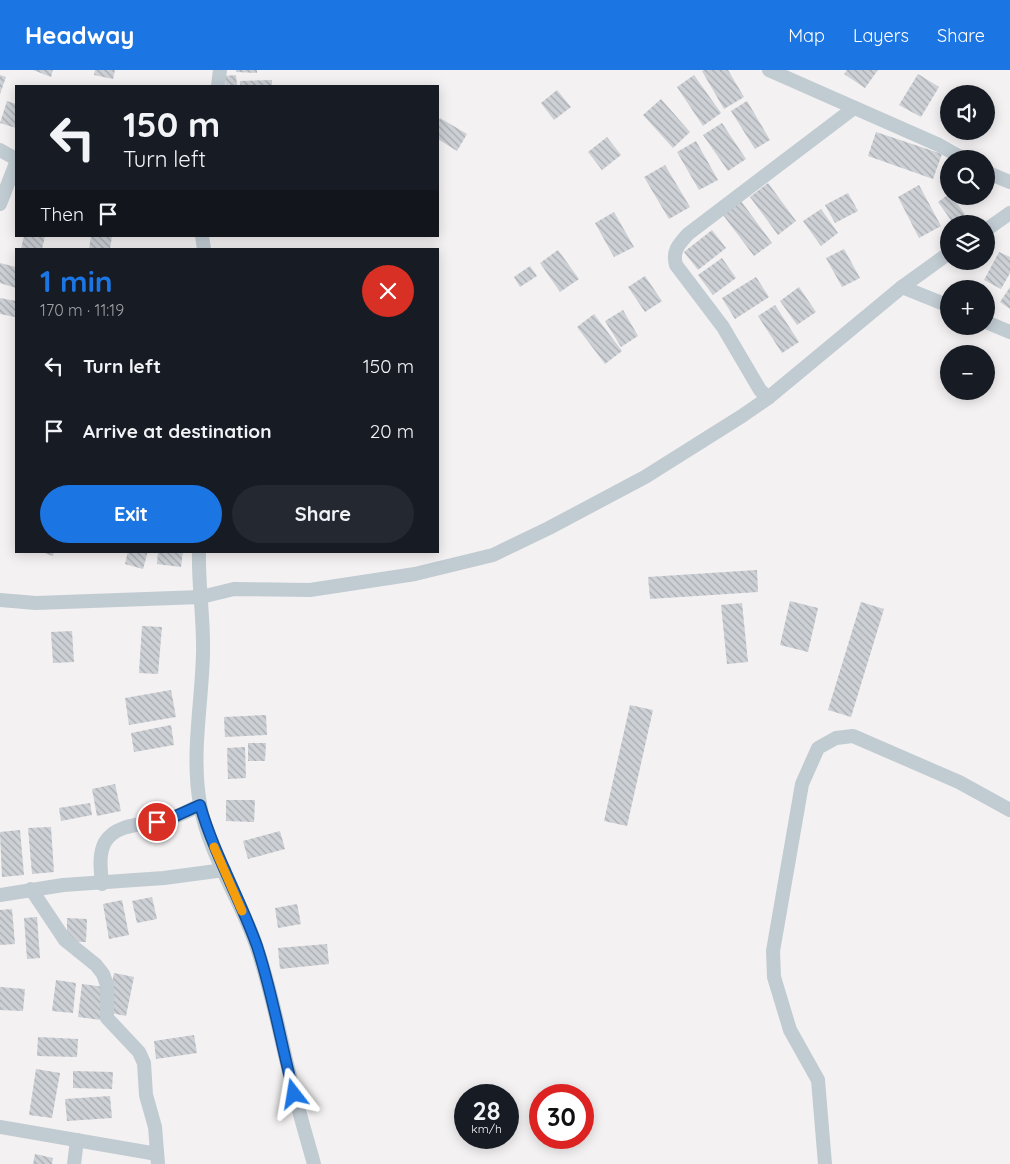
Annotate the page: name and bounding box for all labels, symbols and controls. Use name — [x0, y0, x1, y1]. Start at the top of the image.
text: Headway — [25, 20, 134, 50]
text: Map — [788, 24, 825, 47]
text: Layers — [853, 24, 909, 47]
text: Share — [937, 24, 985, 47]
map controls — [940, 85, 995, 400]
button: sound — [940, 85, 995, 140]
text: 150 m — [123, 102, 220, 146]
icon: left — [40, 105, 105, 170]
text: Turn left — [123, 145, 206, 173]
button: search — [940, 150, 995, 205]
icon: arrive — [94, 200, 122, 228]
text: Then — [40, 202, 84, 226]
button: layers — [940, 215, 995, 270]
text: 1 min — [40, 262, 113, 300]
button: close — [362, 265, 414, 317]
button: + — [940, 280, 995, 335]
text: 170 m · 11:19 — [40, 300, 124, 320]
button: − — [940, 345, 995, 400]
icon: left — [40, 352, 68, 380]
text: Turn left — [83, 354, 161, 378]
text: 150 m — [363, 354, 414, 378]
icon: arrive — [40, 417, 68, 445]
text: Arrive at destination — [83, 419, 272, 443]
text: 20 m — [370, 419, 414, 443]
button: Exit — [40, 485, 222, 543]
button: Share — [232, 485, 414, 543]
pin — [136, 801, 178, 843]
icon: arrive — [143, 808, 171, 836]
position arrow — [267, 1067, 319, 1119]
speed limit sign: 30 — [529, 1084, 594, 1149]
text: 28 — [473, 1095, 500, 1126]
text: km/h — [471, 1121, 502, 1136]

